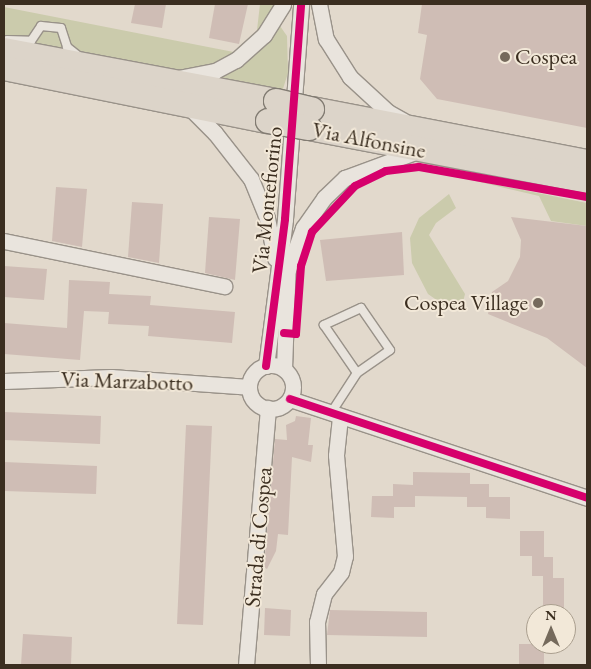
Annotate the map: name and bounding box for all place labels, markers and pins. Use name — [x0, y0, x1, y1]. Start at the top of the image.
place label: Cospea — [515, 44, 577, 70]
marker: Cospea — [499, 51, 511, 63]
place label: Cospea Village — [404, 290, 528, 316]
marker: Cospea Village — [532, 297, 544, 309]

